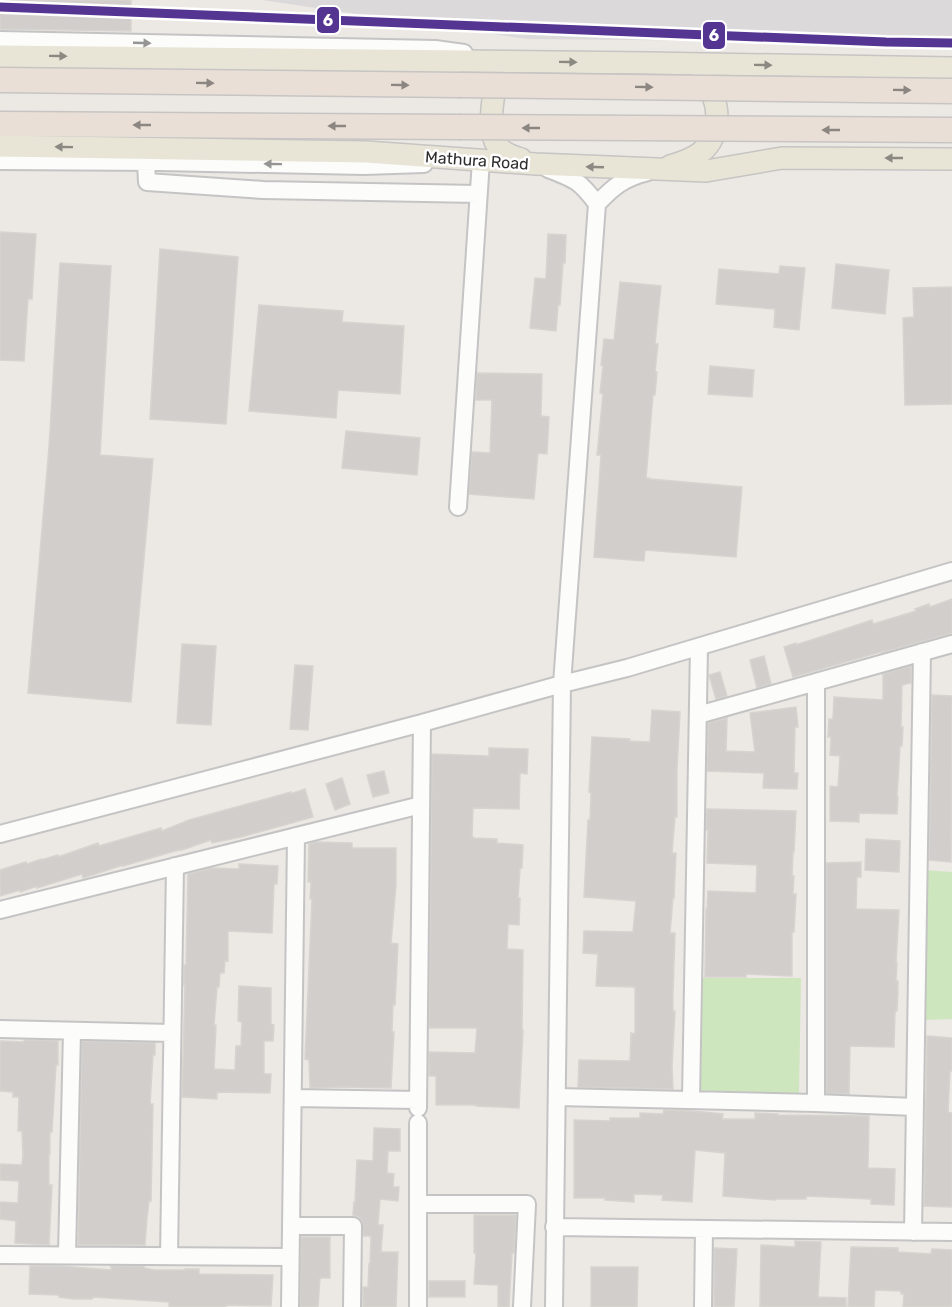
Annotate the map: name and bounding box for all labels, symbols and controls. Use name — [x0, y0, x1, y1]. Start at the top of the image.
line badge: 6 — [316, 6, 340, 34]
text: 6 — [323, 11, 333, 30]
line badge: 6 — [702, 21, 726, 50]
text: 6 — [709, 26, 719, 45]
one-way arrow — [133, 38, 152, 47]
one-way arrow — [49, 51, 68, 61]
one-way arrow — [559, 57, 578, 67]
one-way arrow — [754, 60, 773, 69]
one-way arrow — [196, 78, 215, 87]
one-way arrow — [391, 80, 410, 90]
one-way arrow — [634, 82, 653, 92]
one-way arrow — [892, 85, 911, 95]
one-way arrow — [133, 120, 152, 130]
one-way arrow — [328, 121, 347, 131]
one-way arrow — [521, 123, 540, 133]
one-way arrow — [821, 125, 840, 135]
one-way arrow — [55, 142, 74, 152]
street label: Mathura Road — [425, 147, 529, 174]
one-way arrow — [884, 153, 903, 163]
one-way arrow — [264, 159, 283, 169]
one-way arrow — [585, 162, 604, 172]

